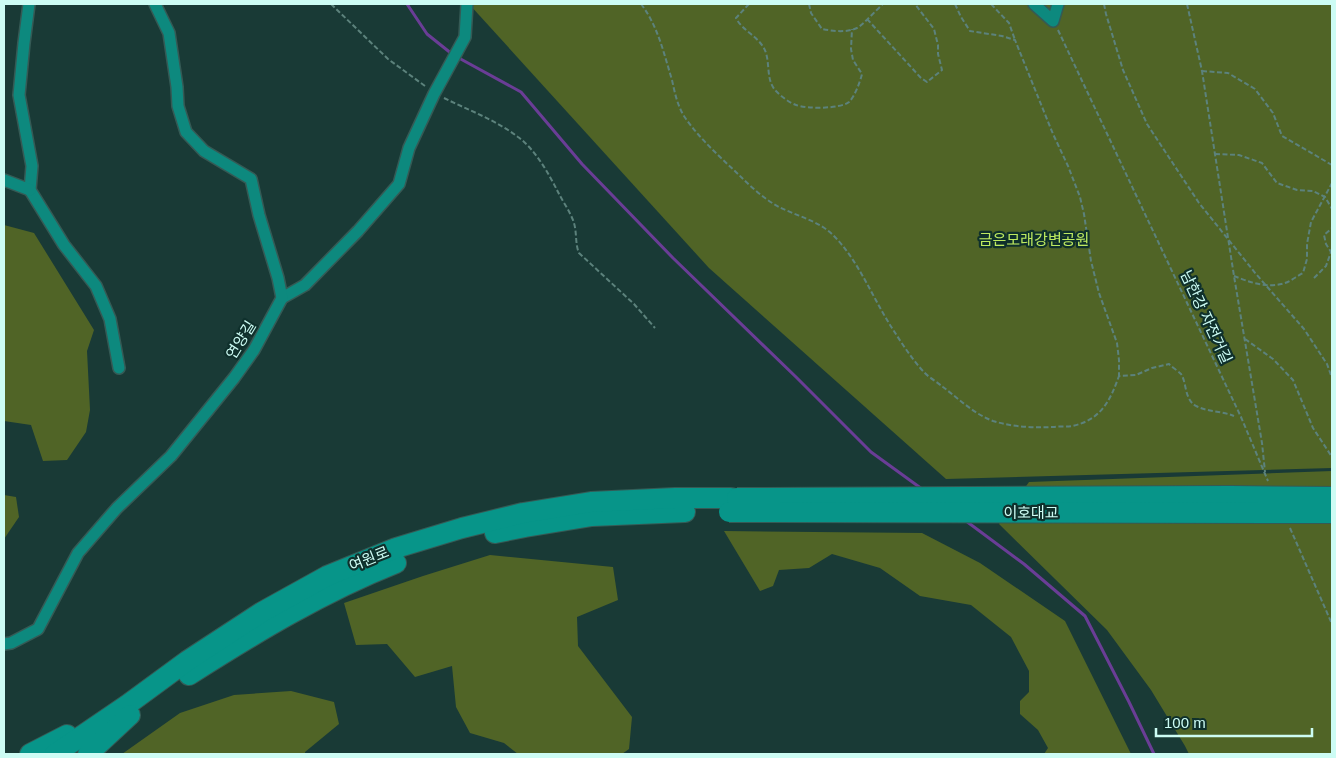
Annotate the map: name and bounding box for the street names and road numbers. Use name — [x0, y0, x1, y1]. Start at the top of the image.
street label: 남한강 자전거길 — [1177, 268, 1235, 366]
street label: 연양길 — [222, 318, 259, 362]
street label: 이호대교 — [1003, 504, 1059, 521]
street label: 여원로 — [346, 543, 391, 574]

